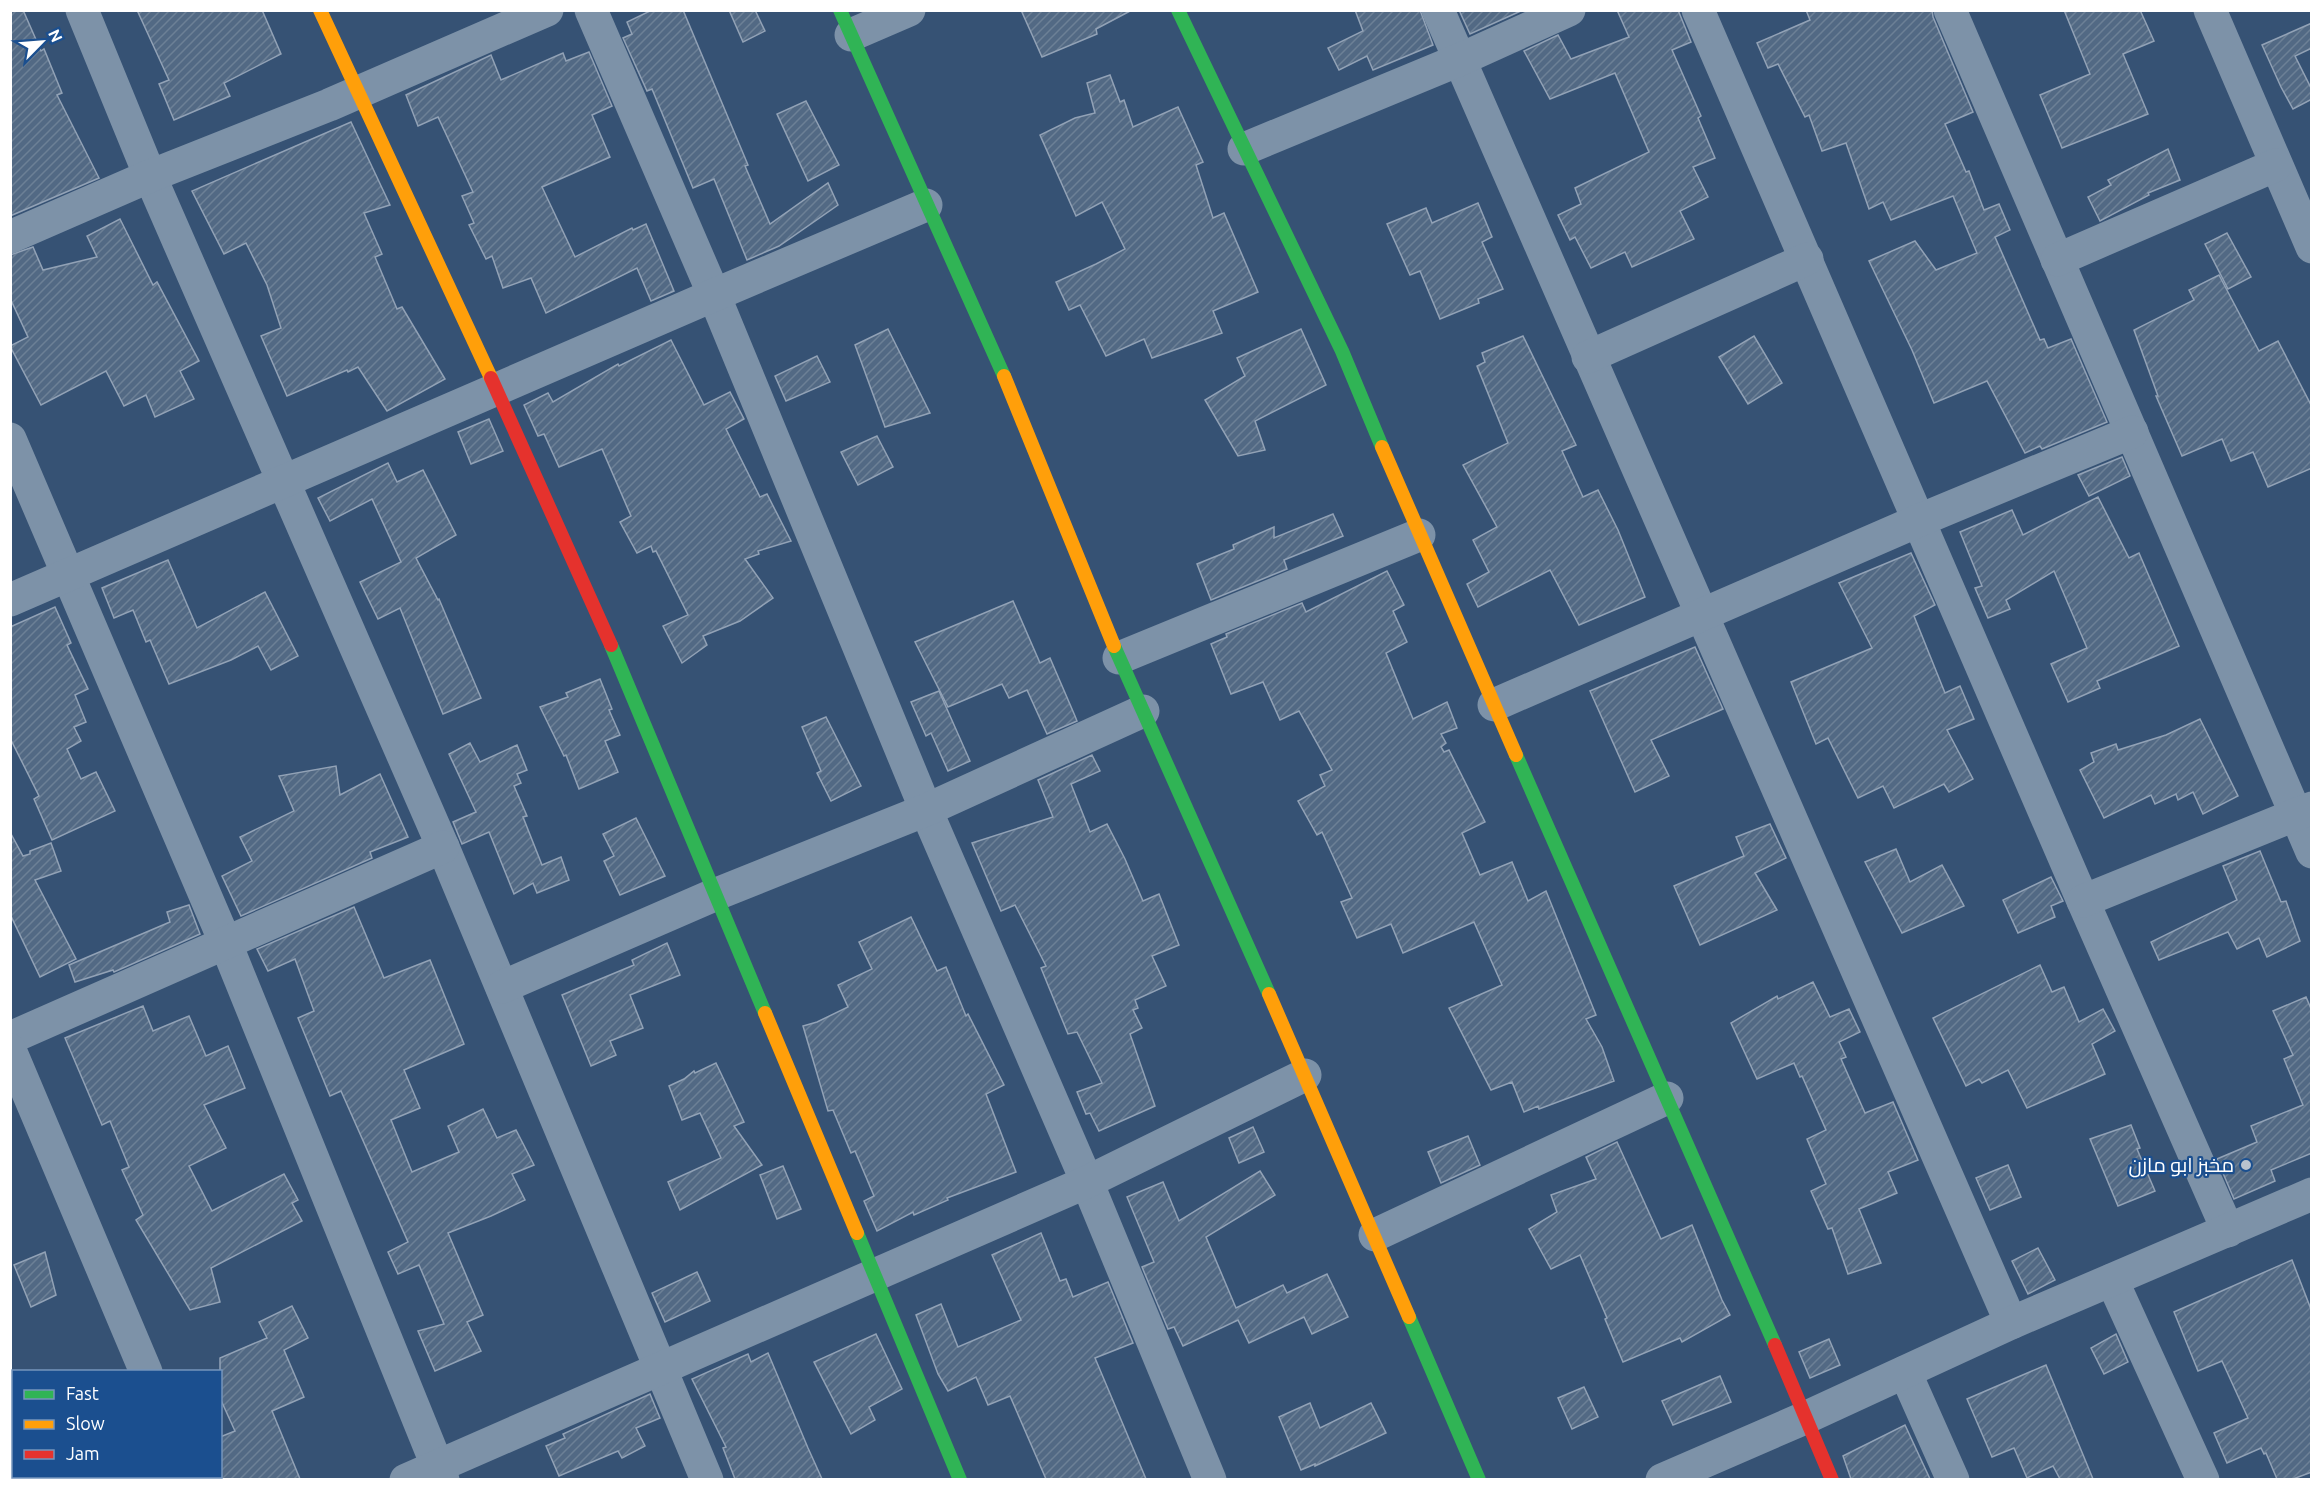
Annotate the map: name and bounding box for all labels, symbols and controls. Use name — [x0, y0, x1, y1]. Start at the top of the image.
north arrow — [12, 12, 72, 72]
text: N — [45, 26, 66, 45]
place label: مخبز ابو مازن — [2128, 1153, 2234, 1178]
marker: مخبز ابو مازن — [2239, 1158, 2253, 1172]
legend — [12, 1370, 222, 1478]
text: Fast — [66, 1383, 99, 1403]
text: Slow — [66, 1413, 105, 1433]
text: Jam — [66, 1443, 100, 1463]

